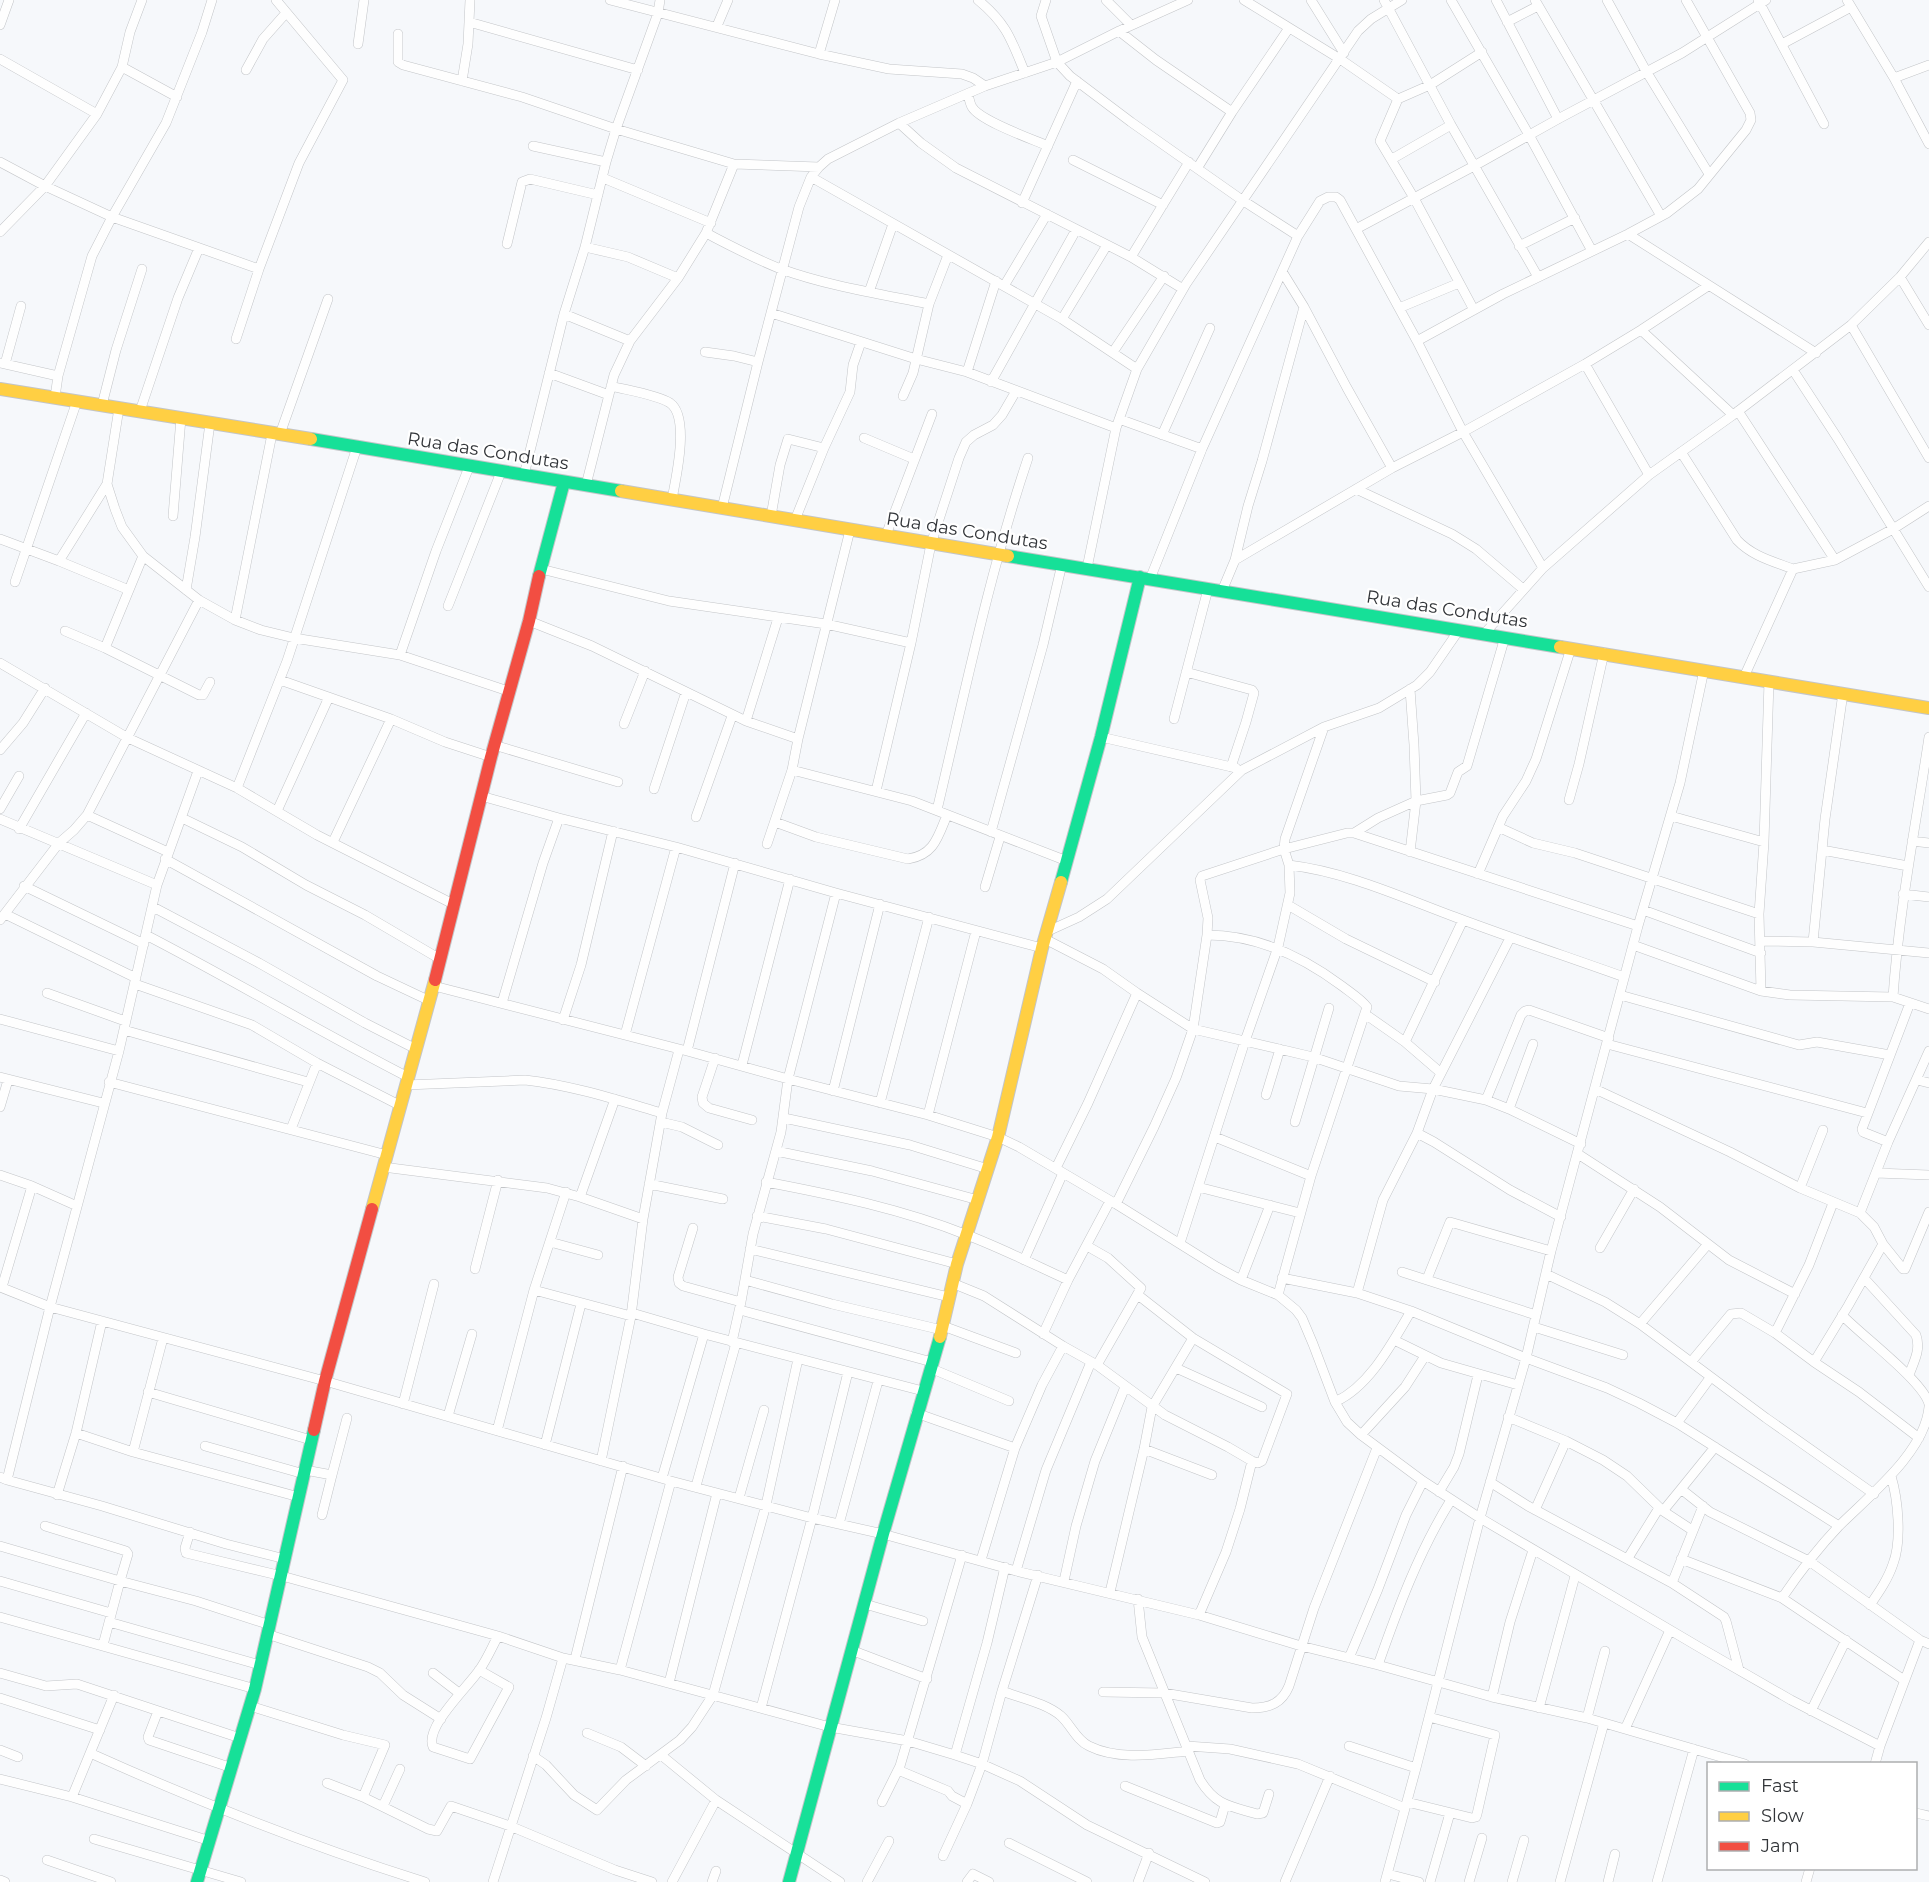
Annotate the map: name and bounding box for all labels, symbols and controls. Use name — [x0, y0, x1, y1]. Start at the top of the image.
street label: Rua das Condutas — [406, 427, 571, 475]
street label: Rua das Condutas — [885, 507, 1050, 555]
street label: Rua das Condutas — [1365, 585, 1530, 633]
legend — [1707, 1762, 1917, 1870]
text: Fast — [1761, 1775, 1799, 1797]
text: Slow — [1761, 1805, 1804, 1827]
text: Jam — [1760, 1835, 1800, 1857]

